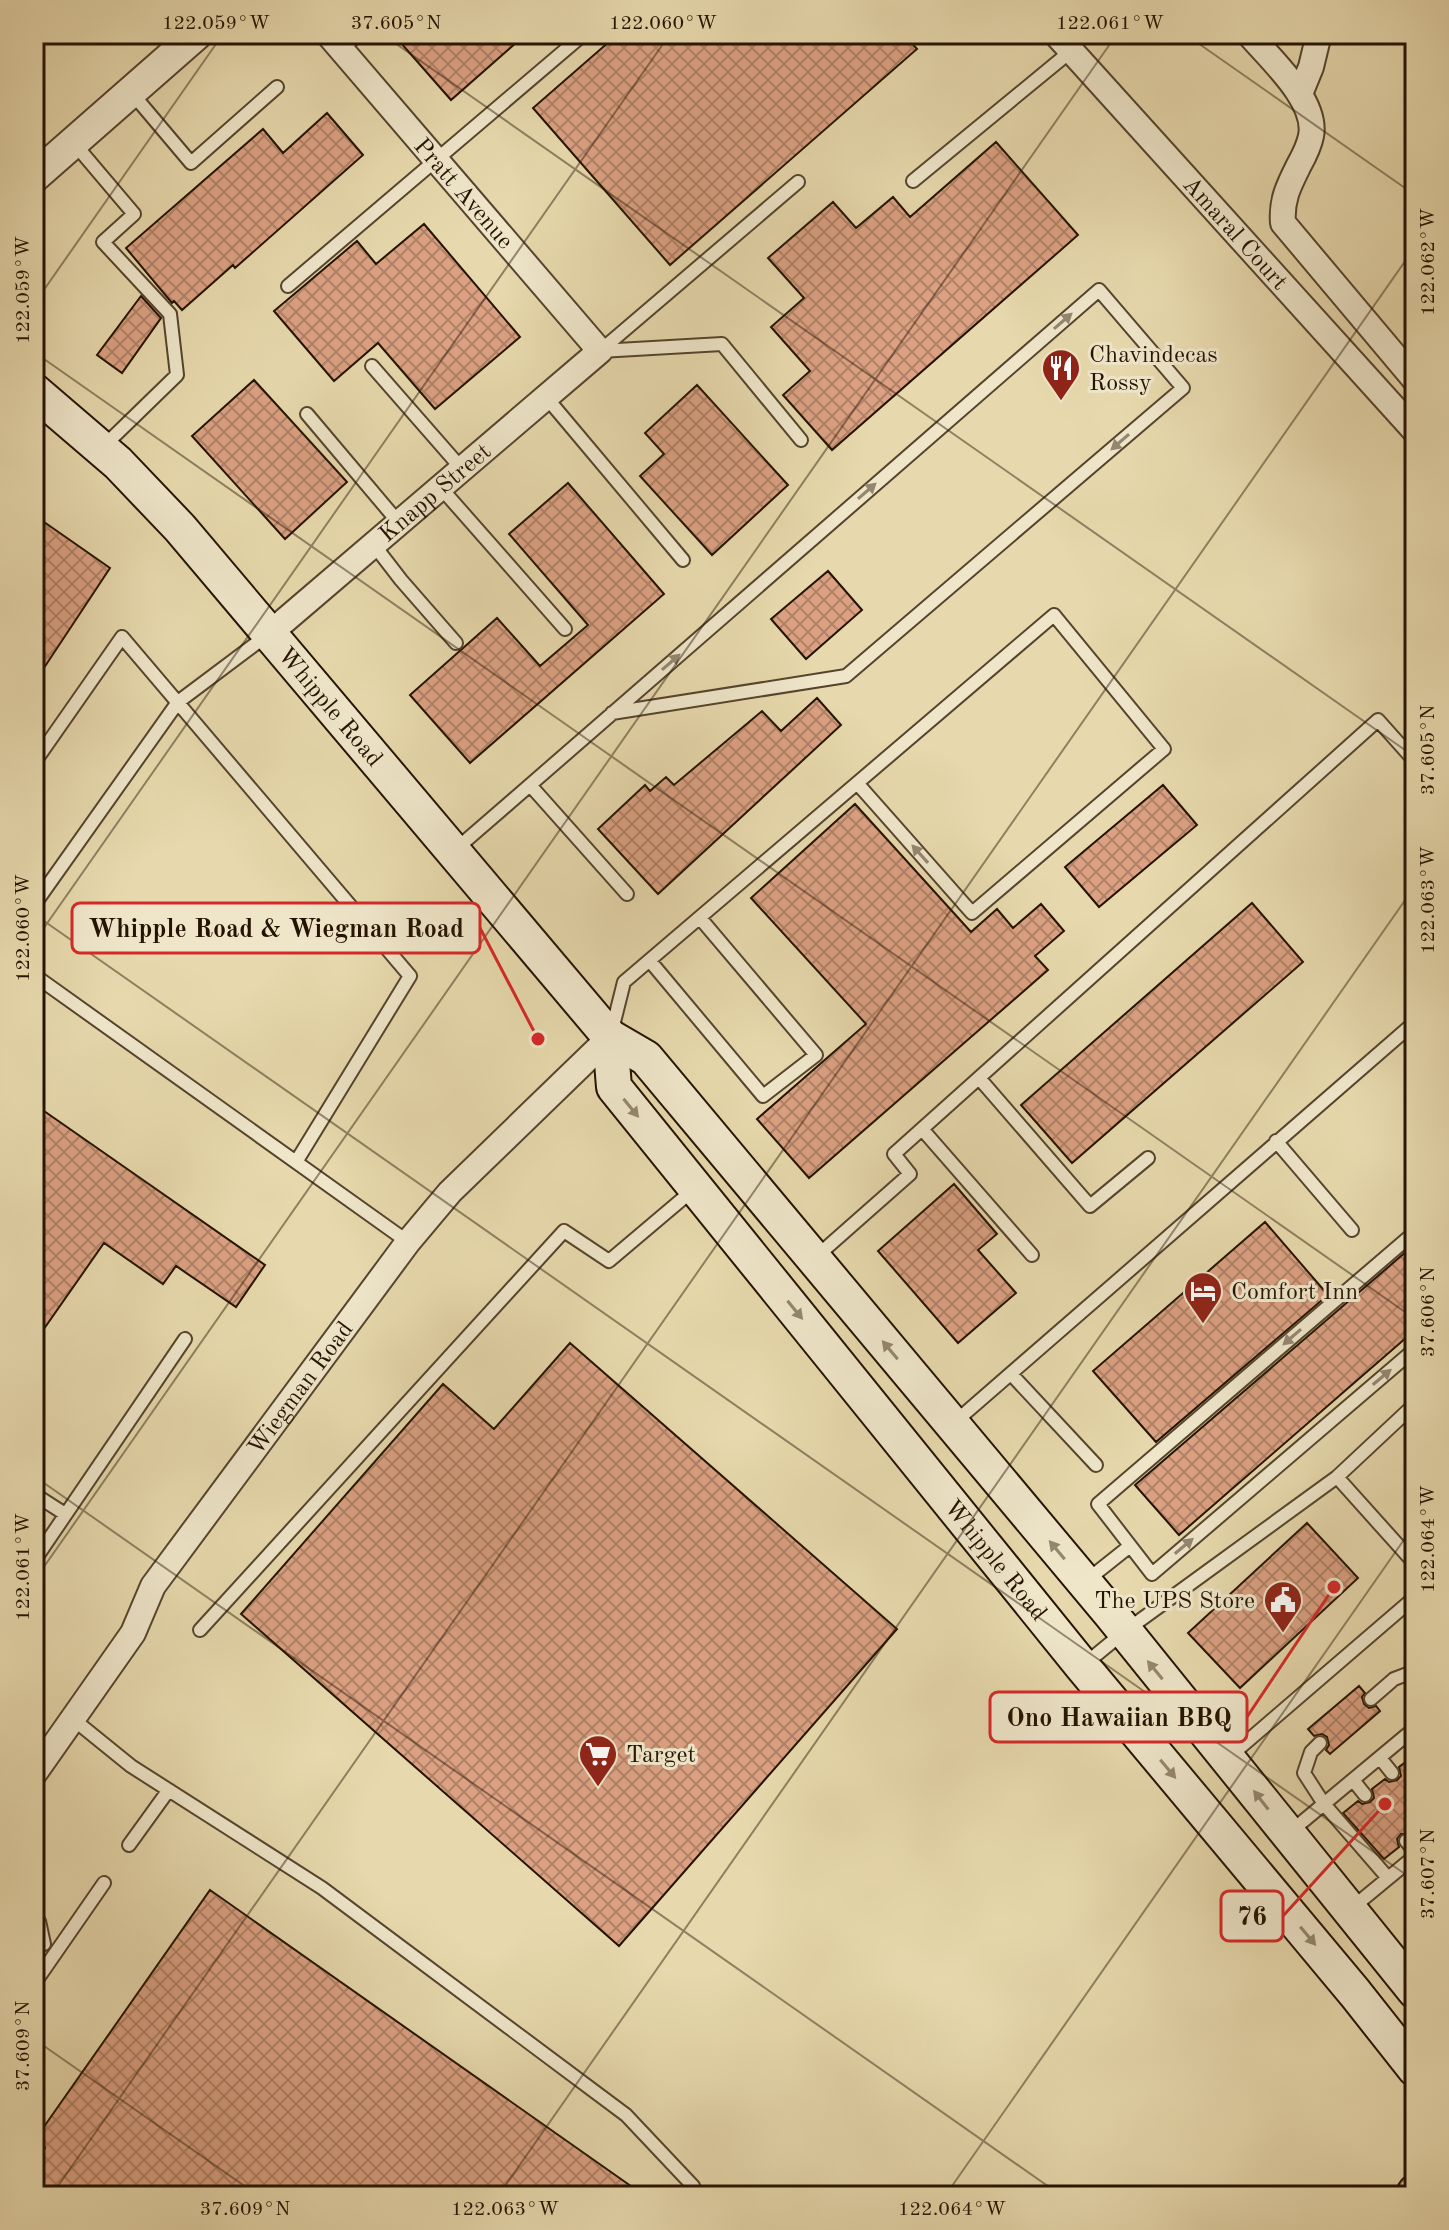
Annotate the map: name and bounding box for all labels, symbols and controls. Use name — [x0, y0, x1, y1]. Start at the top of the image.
text: 122.059°W — [162, 14, 270, 34]
text: 37.605°N — [351, 14, 441, 34]
text: 122.060°W — [609, 14, 717, 34]
text: 122.061°W — [1056, 14, 1164, 34]
street label: Pratt Avenue — [408, 134, 517, 254]
street label: Amaral Court — [1177, 173, 1291, 295]
text: 122.062°W — [1419, 208, 1439, 316]
text: 122.059°W — [14, 236, 34, 344]
one-way arrow — [1053, 313, 1073, 330]
place label: Chavindecas Rossy — [1089, 344, 1218, 396]
restaurant icon: Chavindecas Rossy — [1040, 347, 1082, 402]
one-way arrow — [1110, 433, 1130, 450]
street label: Knapp Street — [376, 440, 496, 548]
one-way arrow — [857, 483, 877, 501]
street label: Whipple Road — [272, 643, 386, 772]
one-way arrow — [660, 654, 680, 671]
text: 37.605°N — [1419, 705, 1439, 795]
one-way arrow — [912, 845, 929, 865]
text: 122.063°W — [1419, 846, 1439, 954]
text: 122.060°W — [14, 874, 34, 982]
callout: Whipple Road & Wiegman Road — [72, 903, 480, 953]
text: Whipple Road & Wiegman Road — [88, 917, 464, 943]
one-way arrow — [622, 1098, 639, 1118]
text: 37.606°N — [1419, 1267, 1439, 1357]
hotel icon: Comfort Inn — [1182, 1270, 1224, 1325]
place label: Comfort Inn — [1231, 1281, 1358, 1305]
one-way arrow — [786, 1300, 803, 1320]
street label: Wiegman Road — [244, 1318, 359, 1460]
one-way arrow — [1283, 1328, 1303, 1345]
one-way arrow — [882, 1340, 899, 1360]
one-way arrow — [1372, 1369, 1392, 1386]
text: 122.064°W — [1419, 1485, 1439, 1593]
street label: Whipple Road — [939, 1496, 1050, 1626]
text: 122.061°W — [14, 1513, 34, 1621]
one-way arrow — [1174, 1538, 1194, 1555]
one-way arrow — [1049, 1540, 1065, 1560]
public building icon: The UPS Store — [1262, 1579, 1304, 1634]
place label: The UPS Store — [1094, 1590, 1255, 1614]
one-way arrow — [1147, 1661, 1164, 1681]
callout: Ono Hawaiian BBQ — [990, 1692, 1247, 1742]
text: Ono Hawaiian BBQ — [1006, 1706, 1232, 1732]
supermarket icon: Target — [577, 1733, 619, 1788]
place label: Target — [626, 1744, 696, 1768]
one-way arrow — [1159, 1759, 1176, 1779]
one-way arrow — [1253, 1790, 1269, 1810]
text: 37.607°N — [1419, 1829, 1439, 1919]
callout: 76 — [1221, 1891, 1283, 1941]
text: 76 — [1237, 1905, 1267, 1931]
one-way arrow — [1299, 1926, 1316, 1946]
text: 37.609°N — [14, 2001, 34, 2091]
text: 37.609°N — [200, 2200, 290, 2220]
text: 122.063°W — [451, 2200, 559, 2220]
text: 122.064°W — [898, 2200, 1006, 2220]

